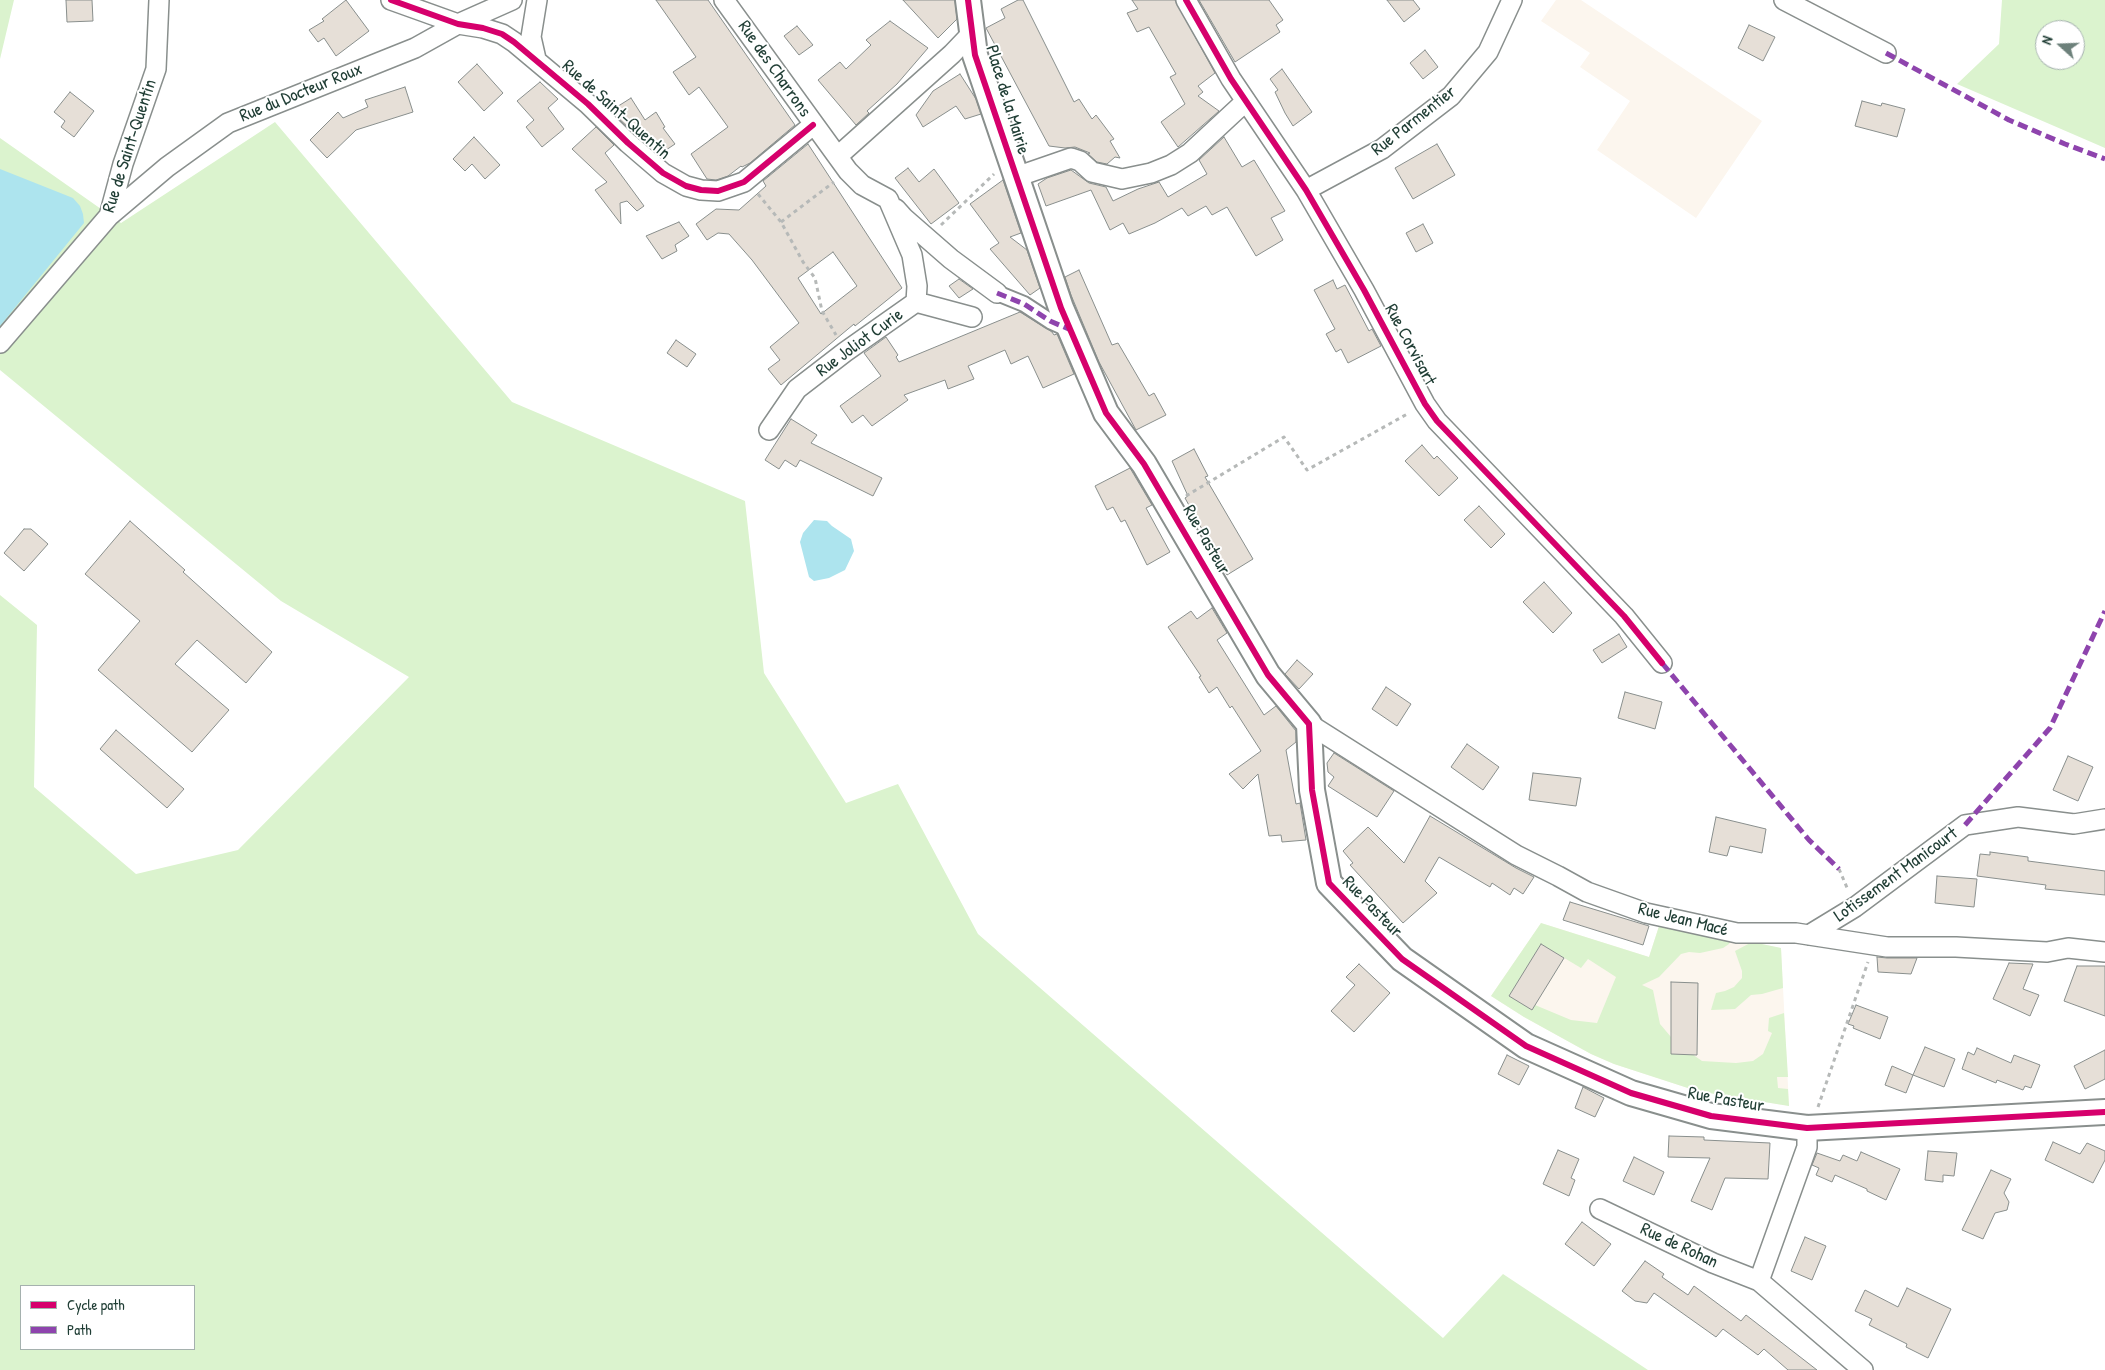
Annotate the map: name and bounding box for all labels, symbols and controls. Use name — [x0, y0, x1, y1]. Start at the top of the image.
street label: Rue des Charrons — [733, 17, 815, 121]
north arrow — [2035, 20, 2085, 70]
text: N — [2036, 33, 2057, 47]
street label: Place de la Mairie — [980, 43, 1034, 157]
street label: Rue de Saint-Quentin — [557, 56, 675, 164]
street label: Rue du Docteur Roux — [237, 59, 365, 127]
street label: Rue de Saint-Quentin — [98, 77, 162, 215]
street label: Rue Parmentier — [1367, 81, 1461, 161]
street label: Rue Corvisart — [1380, 301, 1440, 389]
street label: Rue Joliot Curie — [812, 304, 908, 382]
street label: Rue Pasteur — [1177, 501, 1235, 579]
street label: Lotissement Manicourt — [1830, 823, 1962, 927]
street label: Rue Pasteur — [1338, 872, 1406, 942]
street label: Rue Jean Macé — [1636, 898, 1730, 942]
street label: Rue Pasteur — [1686, 1083, 1766, 1117]
street label: Rue de Rohan — [1637, 1219, 1721, 1273]
legend — [20, 1285, 195, 1350]
text: Cycle path — [67, 1294, 125, 1315]
text: Path — [67, 1319, 92, 1340]

